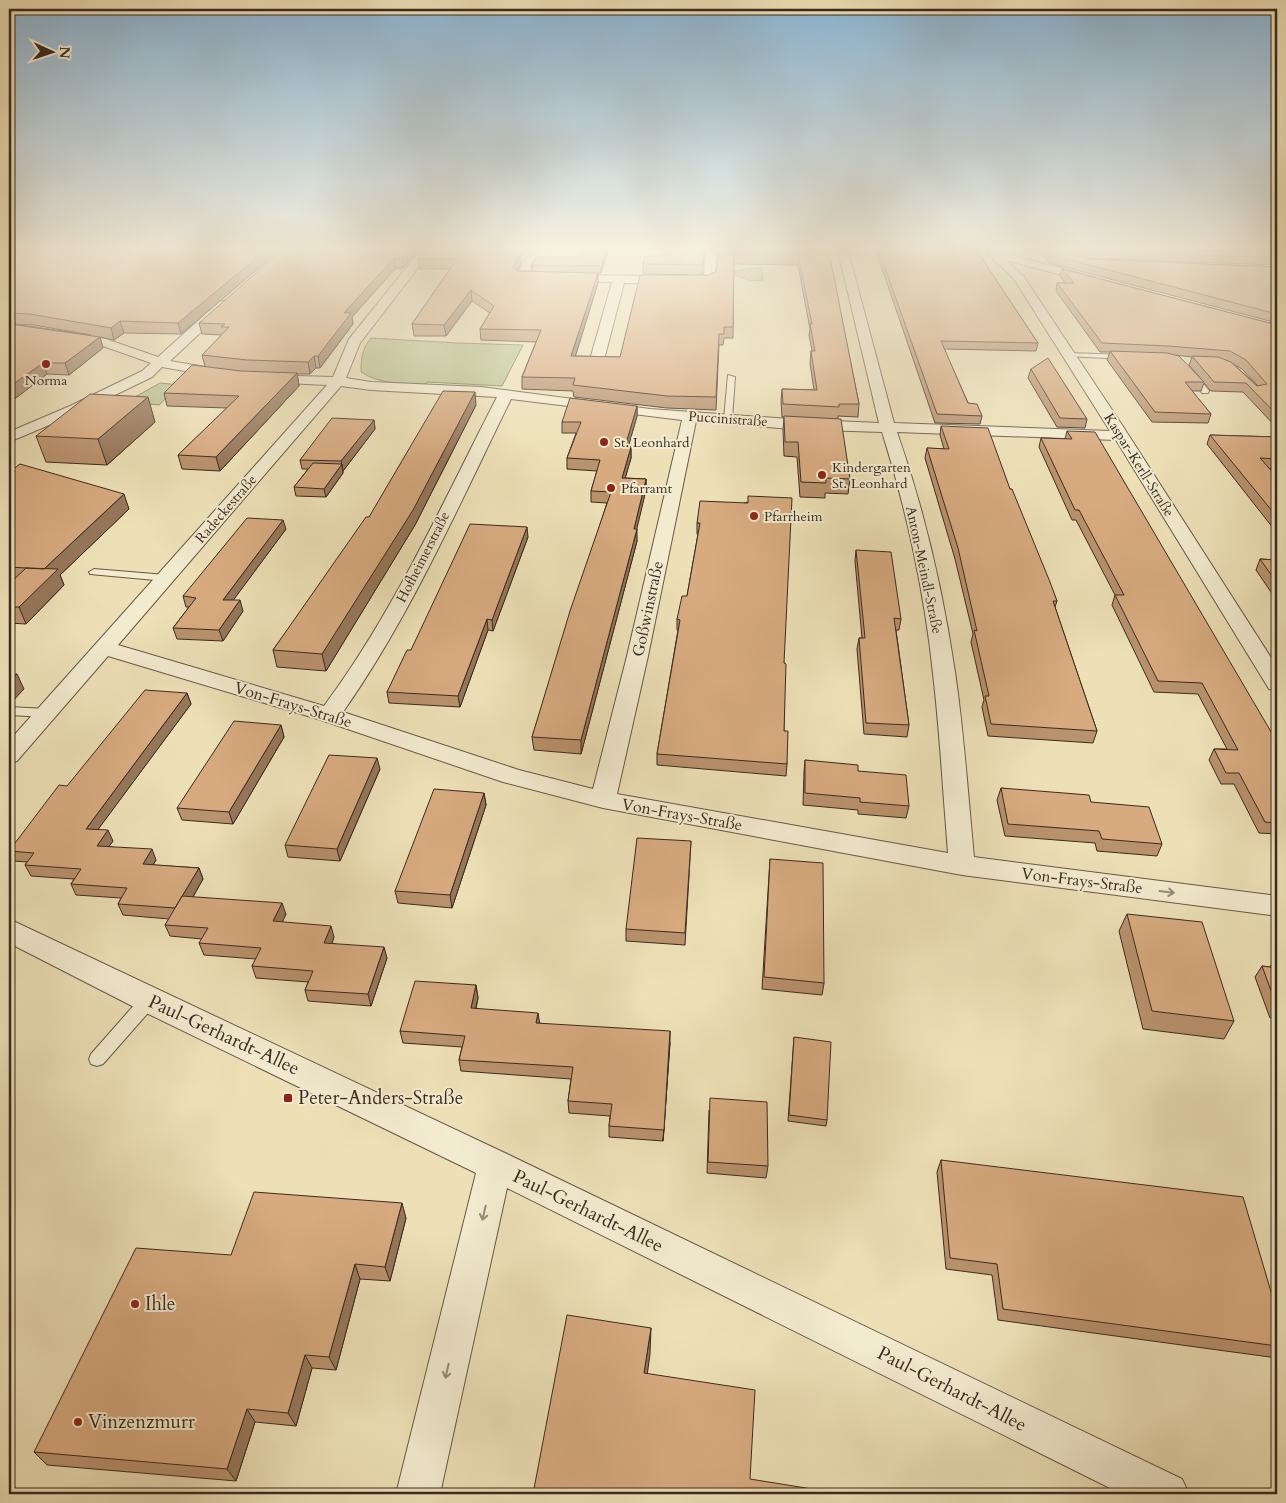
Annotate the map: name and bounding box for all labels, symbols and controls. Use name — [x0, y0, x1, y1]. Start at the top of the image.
north arrow — [28, 28, 78, 78]
text: N — [55, 46, 74, 59]
marker: Norma — [40, 358, 52, 370]
place label: Norma — [25, 371, 67, 390]
street label: Puccinistraße — [688, 407, 768, 431]
street label: Kaspar-Kerll-Straße — [1100, 410, 1178, 520]
place label: St. Leonhard — [614, 433, 690, 452]
marker: St. Leonhard — [598, 436, 610, 448]
place label: Kindergarten St. Leonhard — [832, 458, 911, 493]
marker: Kindergarten St. Leonhard — [816, 469, 828, 481]
street label: Radeckestraße — [191, 471, 261, 547]
place label: Pfarramt — [621, 479, 673, 498]
marker: Pfarramt — [605, 482, 617, 494]
street label: Anton-Meindl-Straße — [901, 504, 947, 636]
place label: Pfarrheim — [764, 507, 823, 526]
street label: Hofheimerstraße — [392, 508, 454, 606]
marker: Pfarrheim — [748, 510, 760, 522]
street label: Goßwinstraße — [627, 559, 669, 659]
street label: Von-Frays-Straße — [231, 677, 355, 733]
street label: Von-Frays-Straße — [620, 794, 744, 836]
street label: Von-Frays-Straße — [1020, 863, 1144, 899]
one-way arrow — [1158, 887, 1174, 897]
street label: Paul-Gerhardt-Allee — [144, 988, 304, 1082]
place label: Peter-Anders-Straße — [298, 1085, 463, 1111]
marker: Peter-Anders-Straße — [282, 1092, 294, 1104]
street label: Paul-Gerhardt-Allee — [508, 1163, 668, 1259]
one-way arrow — [479, 1204, 488, 1220]
place label: Ihle — [145, 1291, 175, 1317]
marker: Ihle — [129, 1298, 141, 1310]
street label: Paul-Gerhardt-Allee — [873, 1340, 1031, 1438]
one-way arrow — [442, 1363, 451, 1379]
place label: Vinzenzmurr — [88, 1409, 195, 1435]
marker: Vinzenzmurr — [72, 1416, 84, 1428]

